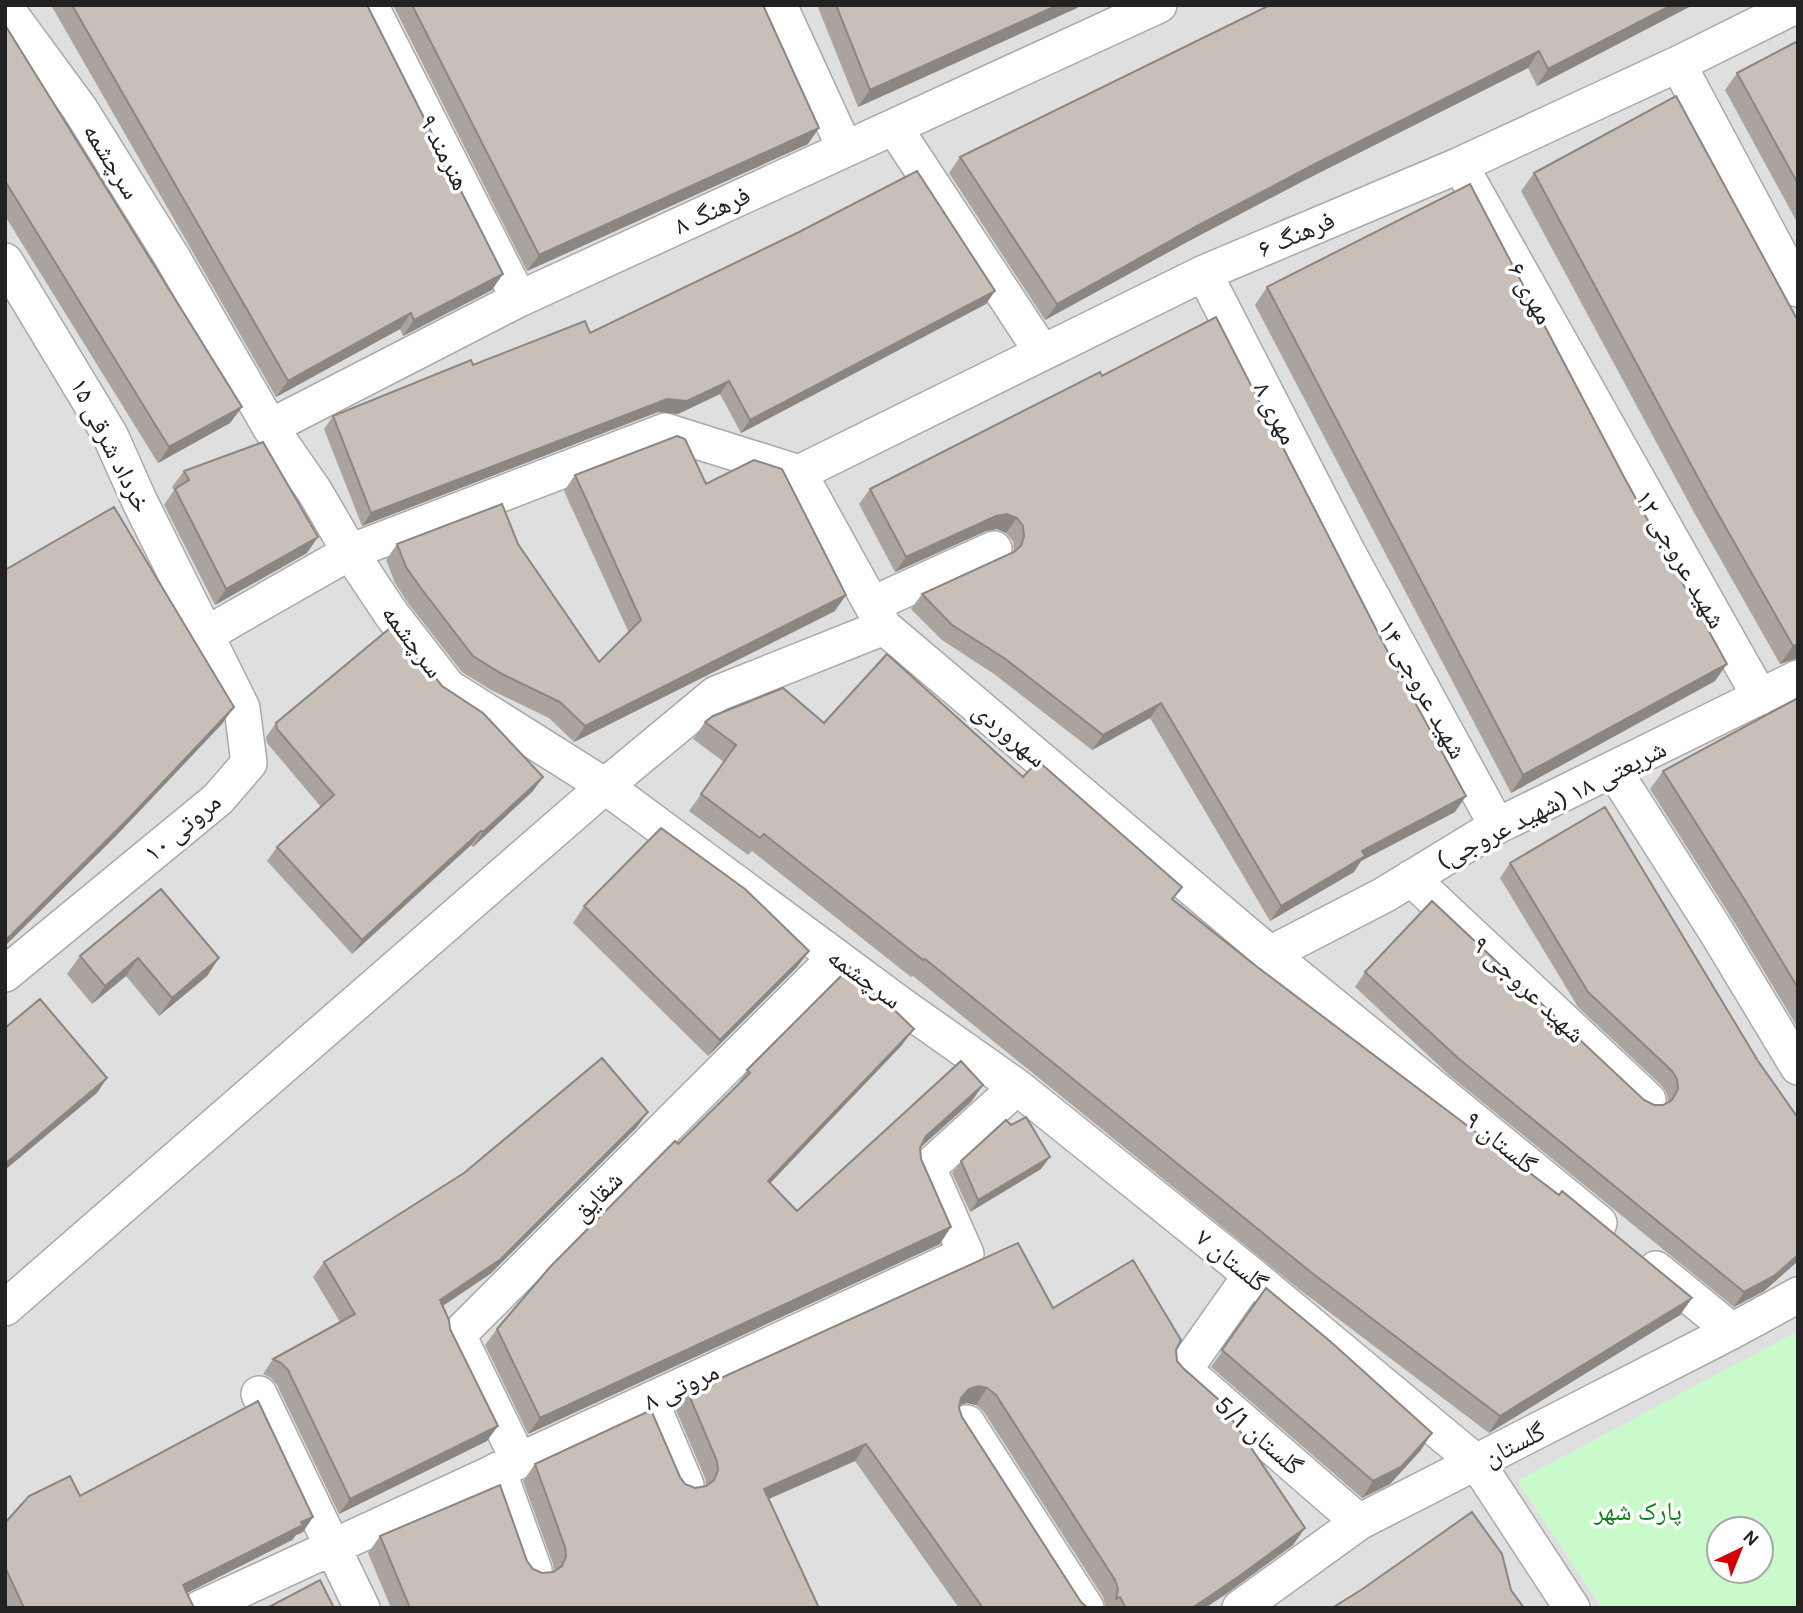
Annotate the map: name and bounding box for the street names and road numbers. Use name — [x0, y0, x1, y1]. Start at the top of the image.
street label: هنرمند ۹ — [412, 109, 477, 195]
street label: سرچشمه — [76, 117, 147, 205]
street label: فرهنگ ۸ — [669, 179, 755, 241]
street label: فرهنگ ۶ — [1253, 205, 1339, 264]
street label: مهری ۶ — [1501, 257, 1560, 330]
street label: ۱۵ خرداد شرقی — [63, 373, 158, 518]
street label: مهری ۸ — [1247, 377, 1304, 450]
street label: شهید عروجی ۱۲ — [1628, 485, 1733, 634]
street label: سرچشمه — [375, 598, 450, 684]
street label: شهید عروجی ۱۴ — [1372, 614, 1474, 764]
street label: سهروردی — [967, 695, 1053, 774]
street label: شریعتی ۱۸ (شهید عروجی) — [1431, 733, 1671, 876]
street label: مروتی ۱۰ — [138, 786, 227, 868]
street label: شهید عروجی ۹ — [1466, 929, 1591, 1049]
street label: سرچشمه — [822, 941, 908, 1016]
street label: گلستان ۹ — [1459, 1104, 1543, 1181]
street label: شقایق — [565, 1164, 629, 1228]
street label: گلستان ۷ — [1190, 1222, 1274, 1299]
street label: مروتی ۸ — [639, 1356, 724, 1417]
street label: گلستان 5/1 — [1208, 1389, 1309, 1482]
street label: گلستان — [1478, 1416, 1551, 1473]

